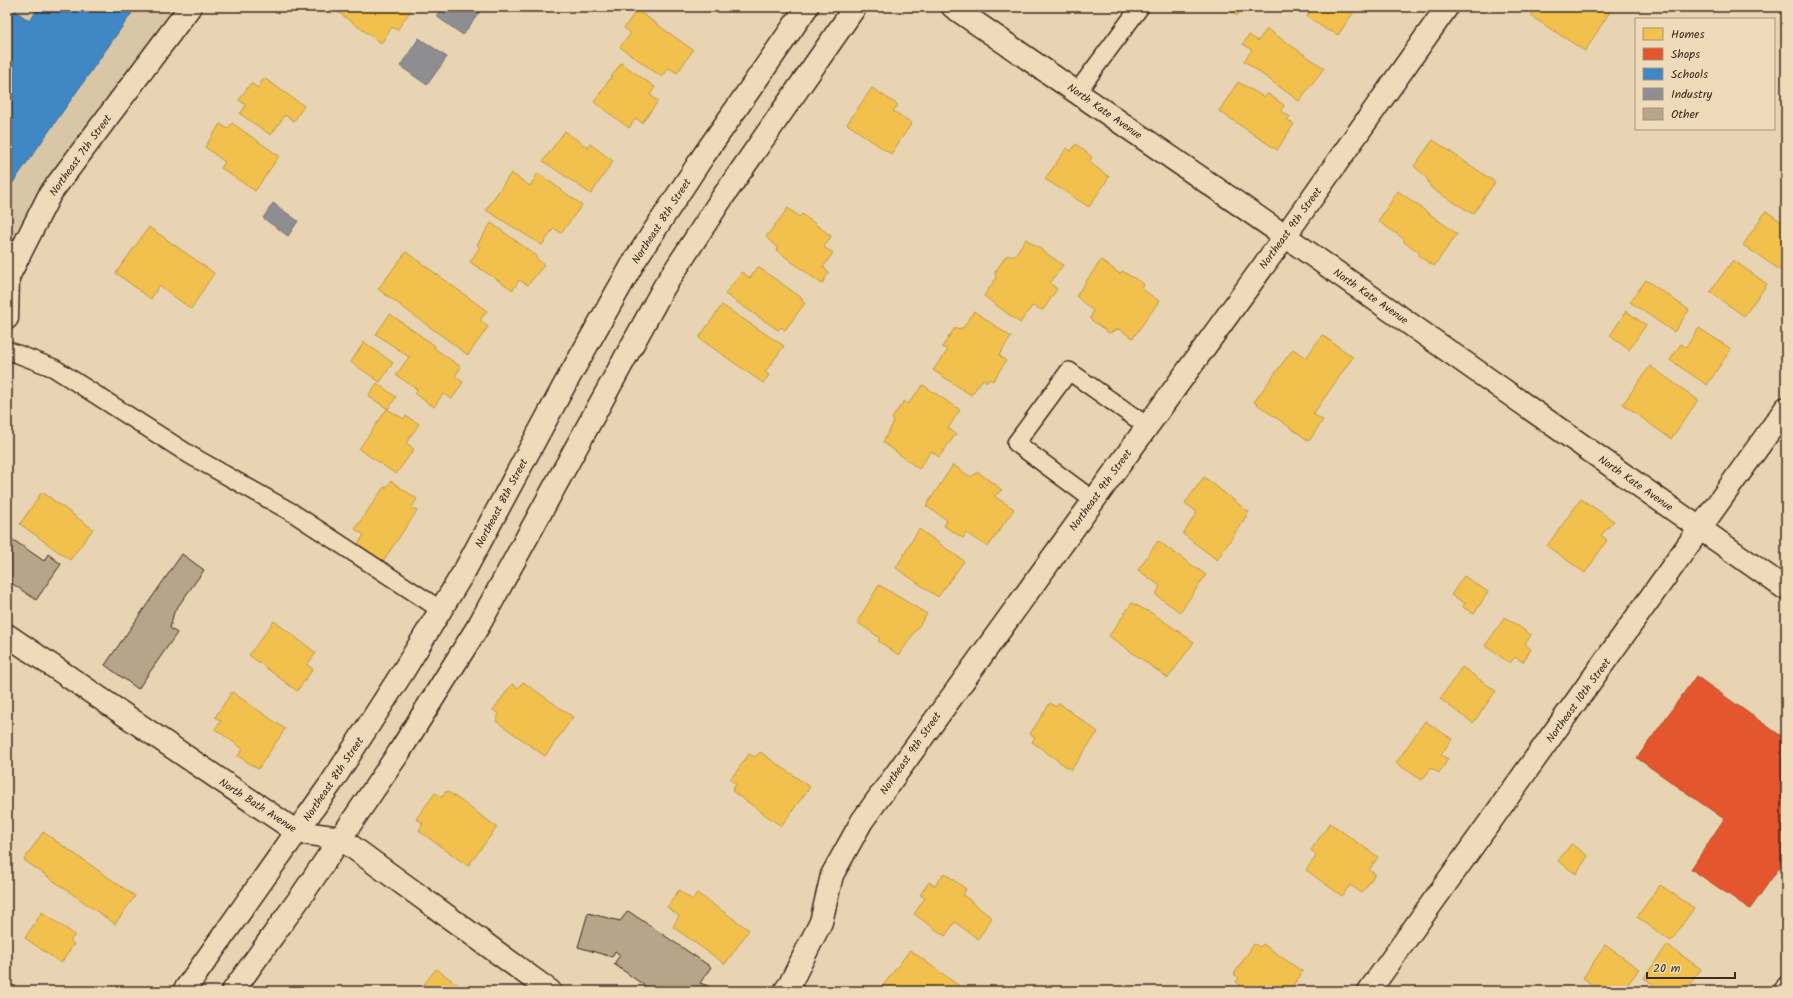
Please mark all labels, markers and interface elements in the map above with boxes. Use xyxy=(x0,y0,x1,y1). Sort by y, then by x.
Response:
legend xyxy=(1635,18,1775,130)
text: Homes xyxy=(1671,25,1705,44)
text: Shops xyxy=(1671,45,1700,64)
text: Schools xyxy=(1671,65,1708,84)
street label: North Kate Avenue xyxy=(1063,79,1146,145)
text: Industry xyxy=(1671,85,1713,104)
text: Other xyxy=(1671,105,1700,124)
street label: Northeast 7th Street xyxy=(45,110,117,200)
street label: Northeast 8th Street xyxy=(627,175,697,268)
street label: Northeast 9th Street xyxy=(1255,183,1327,273)
street label: North Kate Avenue xyxy=(1329,264,1412,330)
street label: Northeast 9th Street xyxy=(1065,445,1137,535)
street label: North Kate Avenue xyxy=(1594,451,1677,517)
street label: Northeast 8th Street xyxy=(471,455,533,551)
street label: Northeast 10th Street xyxy=(1542,654,1616,747)
street label: Northeast 9th Street xyxy=(875,708,947,799)
street label: Northeast 8th Street xyxy=(299,733,369,826)
street label: North Bath Avenue xyxy=(215,774,300,838)
scale bar xyxy=(1647,954,1735,980)
text: 20 m xyxy=(1653,959,1681,978)

